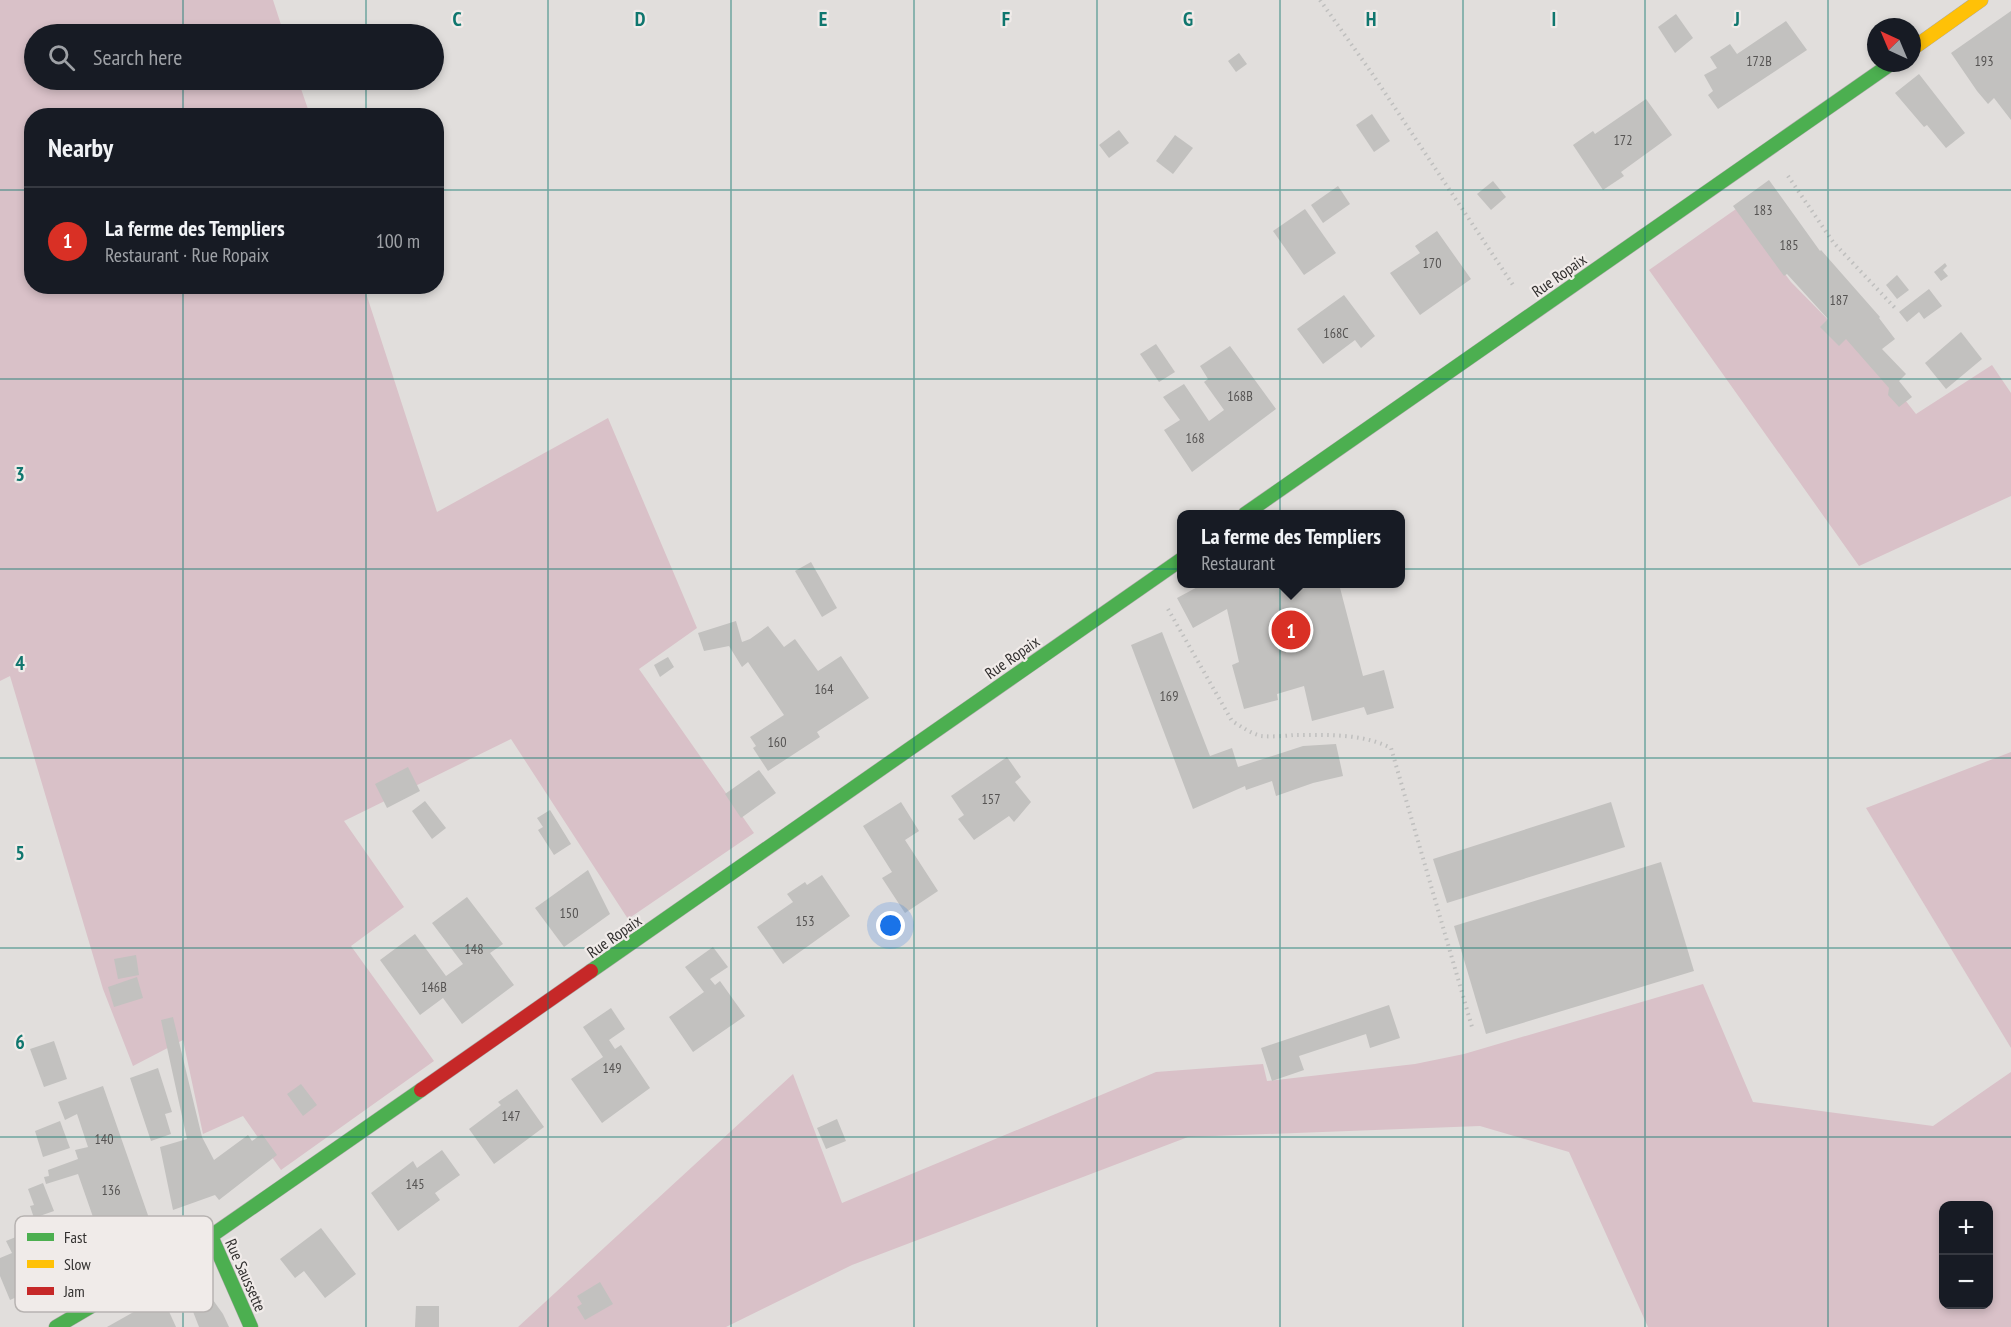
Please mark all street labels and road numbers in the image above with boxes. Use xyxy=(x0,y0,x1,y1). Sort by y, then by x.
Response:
street label: Rue Ropaix xyxy=(1528,249,1590,301)
street label: Rue Ropaix xyxy=(981,631,1043,683)
street label: Rue Ropaix xyxy=(583,910,645,962)
street label: Rue Saussette xyxy=(221,1236,271,1314)

